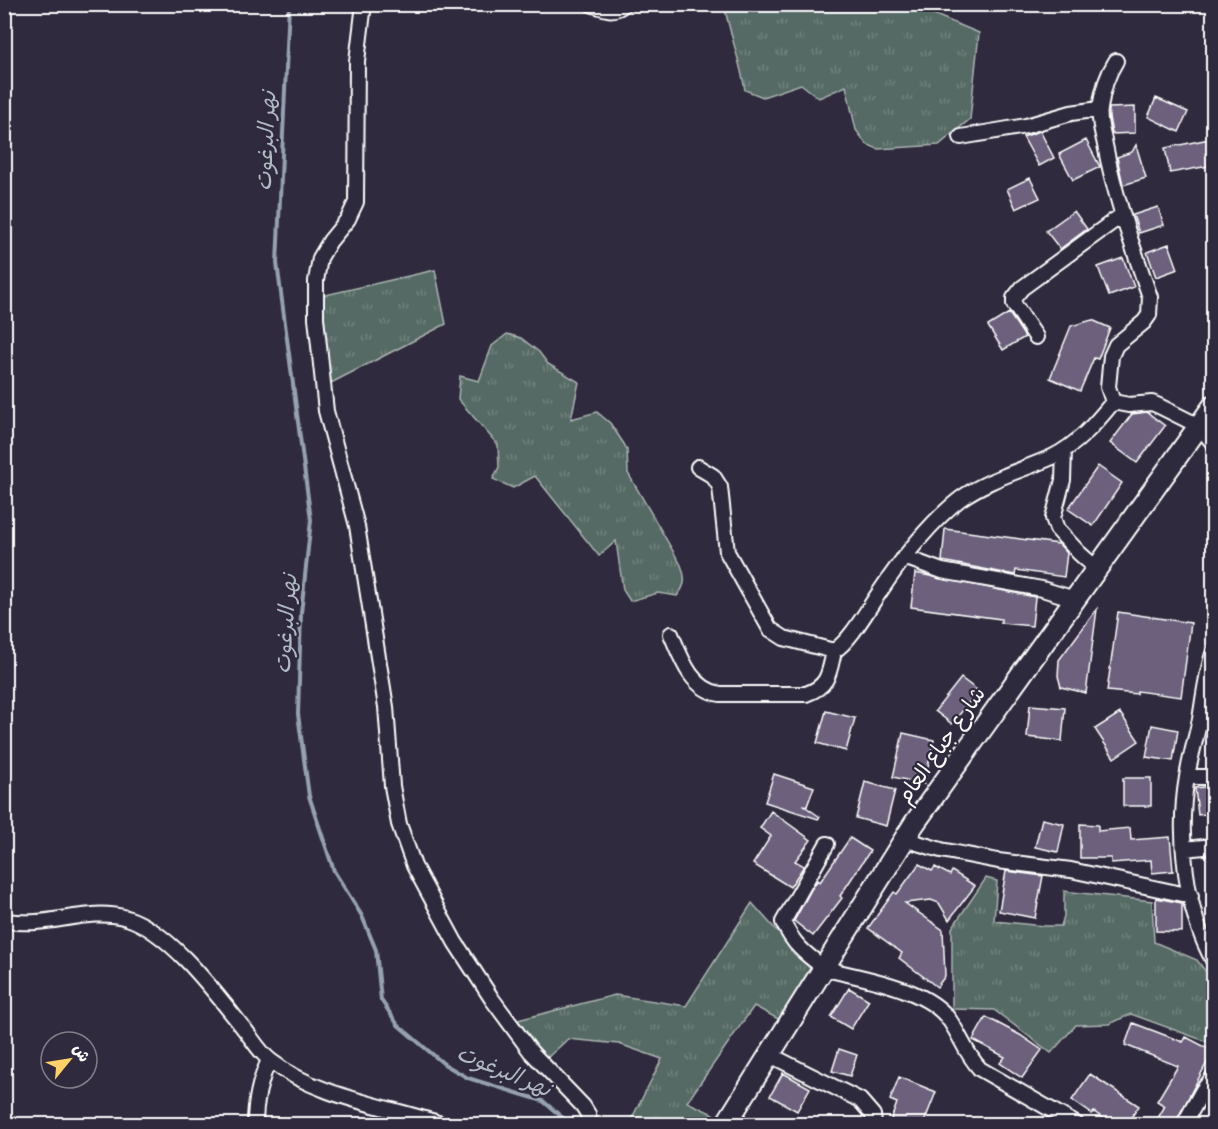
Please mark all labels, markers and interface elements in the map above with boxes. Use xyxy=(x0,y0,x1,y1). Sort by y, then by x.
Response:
water label: نهر البرغوت xyxy=(249,88,283,192)
water label: نهر البرغوت xyxy=(269,571,304,675)
street label: شارع جباع العام xyxy=(891,682,993,810)
north arrow xyxy=(39,1030,99,1090)
water label: نهر البرغوت xyxy=(453,1039,558,1104)
text: ش xyxy=(68,1040,94,1066)

